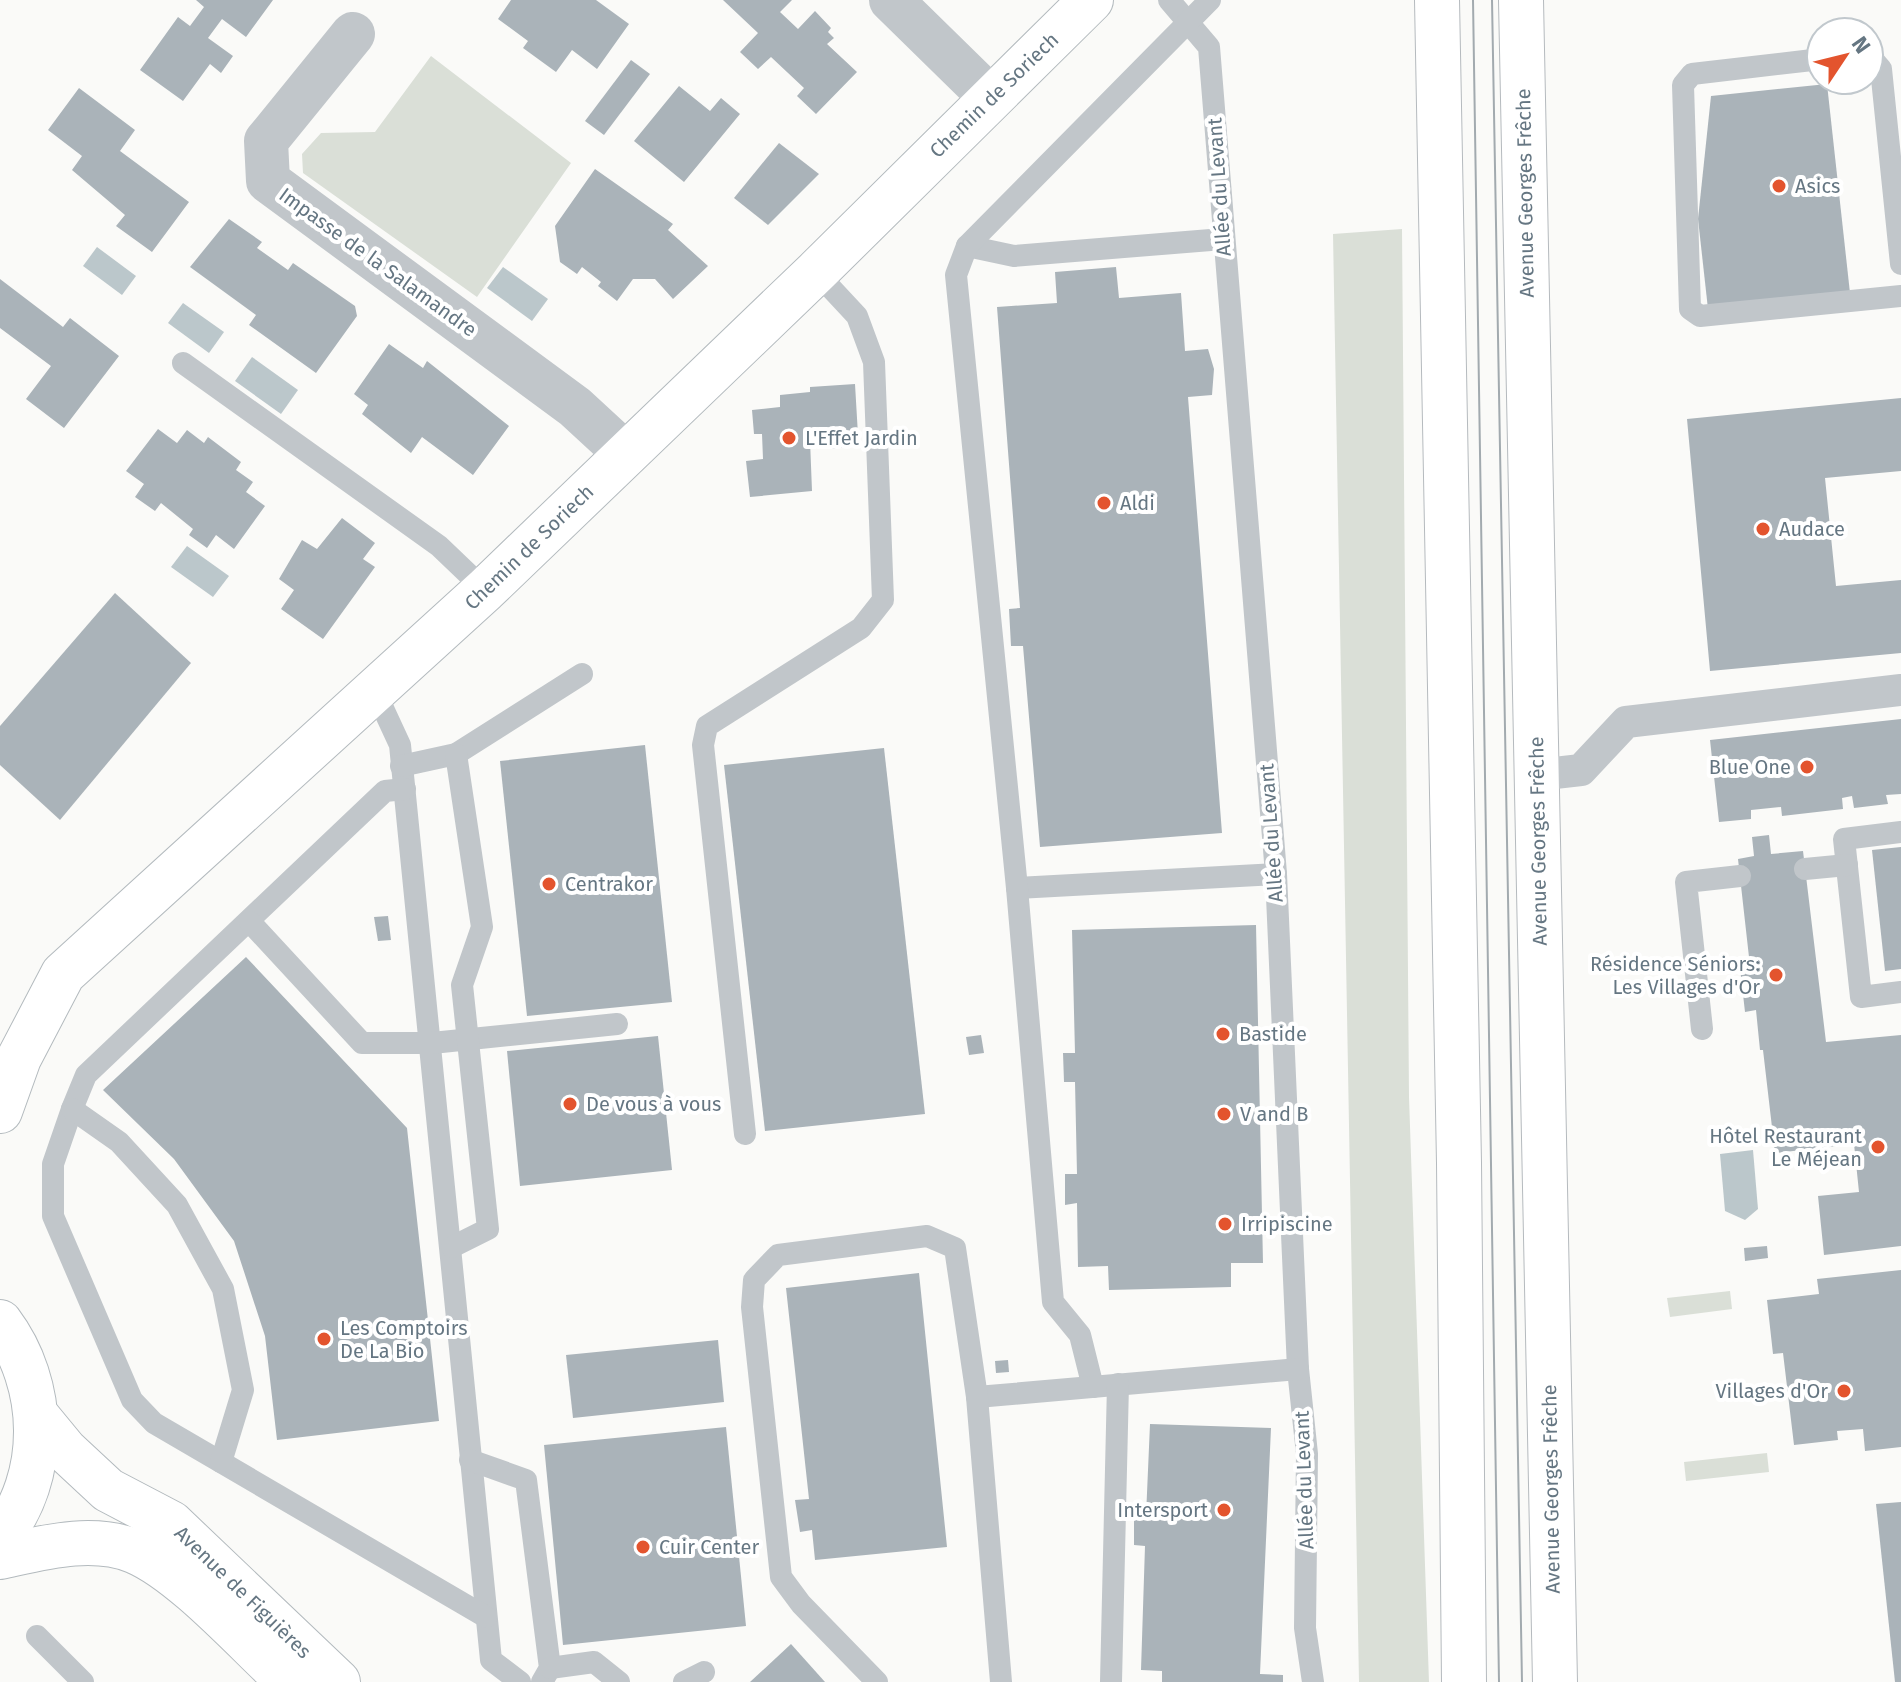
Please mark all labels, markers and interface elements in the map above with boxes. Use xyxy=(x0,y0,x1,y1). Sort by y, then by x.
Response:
north arrow xyxy=(1805,16,1885,96)
street label: Chemin de Soriech xyxy=(925,27,1063,163)
text: N xyxy=(1846,31,1876,59)
street label: Avenue Georges Frêche xyxy=(1511,88,1539,298)
street label: Allée du Levant xyxy=(1202,116,1236,257)
place label: Asics xyxy=(1795,174,1840,198)
marker: Asics xyxy=(1770,177,1788,195)
street label: Impasse de la Salamandre xyxy=(275,182,481,342)
place label: L'Effet Jardin xyxy=(805,426,918,450)
marker: L'Effet Jardin xyxy=(780,429,798,447)
street label: Chemin de Soriech xyxy=(460,479,598,615)
place label: Aldi xyxy=(1120,491,1155,515)
marker: Aldi xyxy=(1095,494,1113,512)
place label: Audace xyxy=(1779,517,1845,541)
marker: Audace xyxy=(1754,520,1772,538)
street label: Avenue Georges Frêche xyxy=(1524,736,1552,946)
place label: Blue One xyxy=(1709,755,1791,779)
marker: Blue One xyxy=(1798,758,1816,776)
street label: Allée du Levant xyxy=(1254,762,1288,903)
place label: Centrakor xyxy=(565,872,653,896)
marker: Centrakor xyxy=(540,875,558,893)
place label: Résidence Séniors: Les Villages d'Or xyxy=(1590,952,1760,999)
marker: Résidence Séniors: Les Villages d'Or xyxy=(1767,966,1785,984)
place label: Bastide xyxy=(1239,1022,1307,1046)
marker: Bastide xyxy=(1214,1025,1232,1043)
place label: De vous à vous xyxy=(586,1092,721,1116)
marker: De vous à vous xyxy=(561,1095,579,1113)
place label: V and B xyxy=(1240,1102,1308,1126)
marker: V and B xyxy=(1215,1105,1233,1123)
place label: Hôtel Restaurant Le Méjean xyxy=(1709,1124,1863,1171)
marker: Hôtel Restaurant Le Méjean xyxy=(1869,1138,1887,1156)
place label: Irripiscine xyxy=(1241,1212,1333,1236)
marker: Irripiscine xyxy=(1216,1215,1234,1233)
place label: Les Comptoirs De La Bio xyxy=(340,1316,468,1363)
marker: Les Comptoirs De La Bio xyxy=(315,1330,333,1348)
place label: Villages d'Or xyxy=(1715,1379,1828,1403)
marker: Villages d'Or xyxy=(1835,1382,1853,1400)
street label: Avenue Georges Frêche xyxy=(1537,1384,1565,1594)
street label: Allée du Levant xyxy=(1290,1409,1318,1550)
place label: Intersport xyxy=(1117,1498,1209,1522)
marker: Intersport xyxy=(1215,1501,1233,1519)
street label: Avenue de Figuières xyxy=(170,1521,316,1663)
place label: Cuir Center xyxy=(659,1535,759,1559)
marker: Cuir Center xyxy=(634,1538,652,1556)

